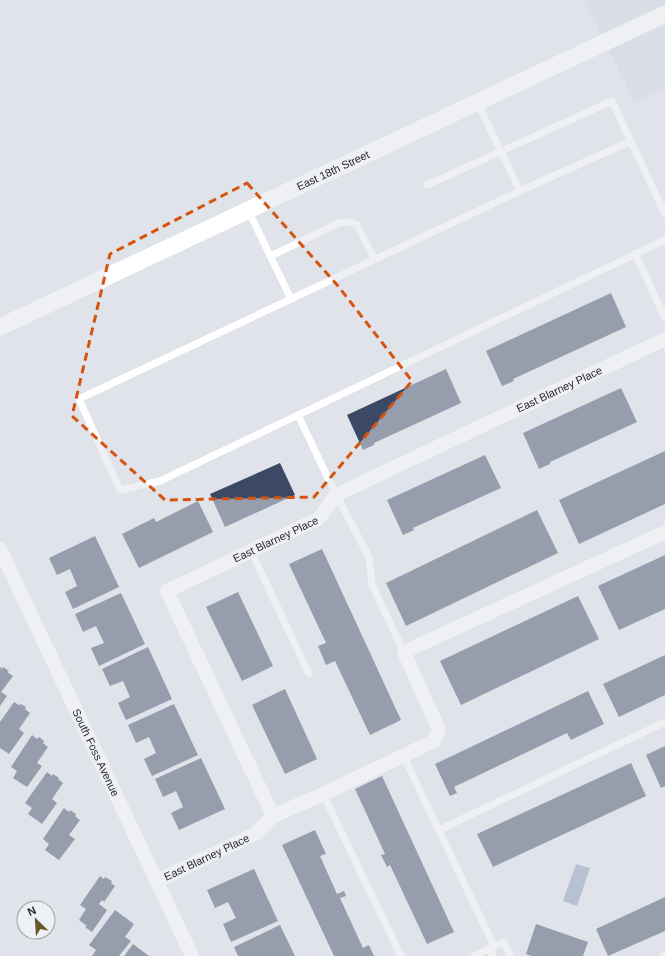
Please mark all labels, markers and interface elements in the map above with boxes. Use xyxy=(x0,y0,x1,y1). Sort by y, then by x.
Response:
street label: East 18th Street xyxy=(295,148,371,193)
street label: East Blarney Place xyxy=(515,364,604,415)
street label: East Blarney Place xyxy=(231,514,320,565)
street label: South Foss Avenue xyxy=(70,707,122,798)
street label: East Blarney Place xyxy=(162,832,251,883)
north arrow xyxy=(16,900,56,940)
text: N xyxy=(26,904,38,918)

